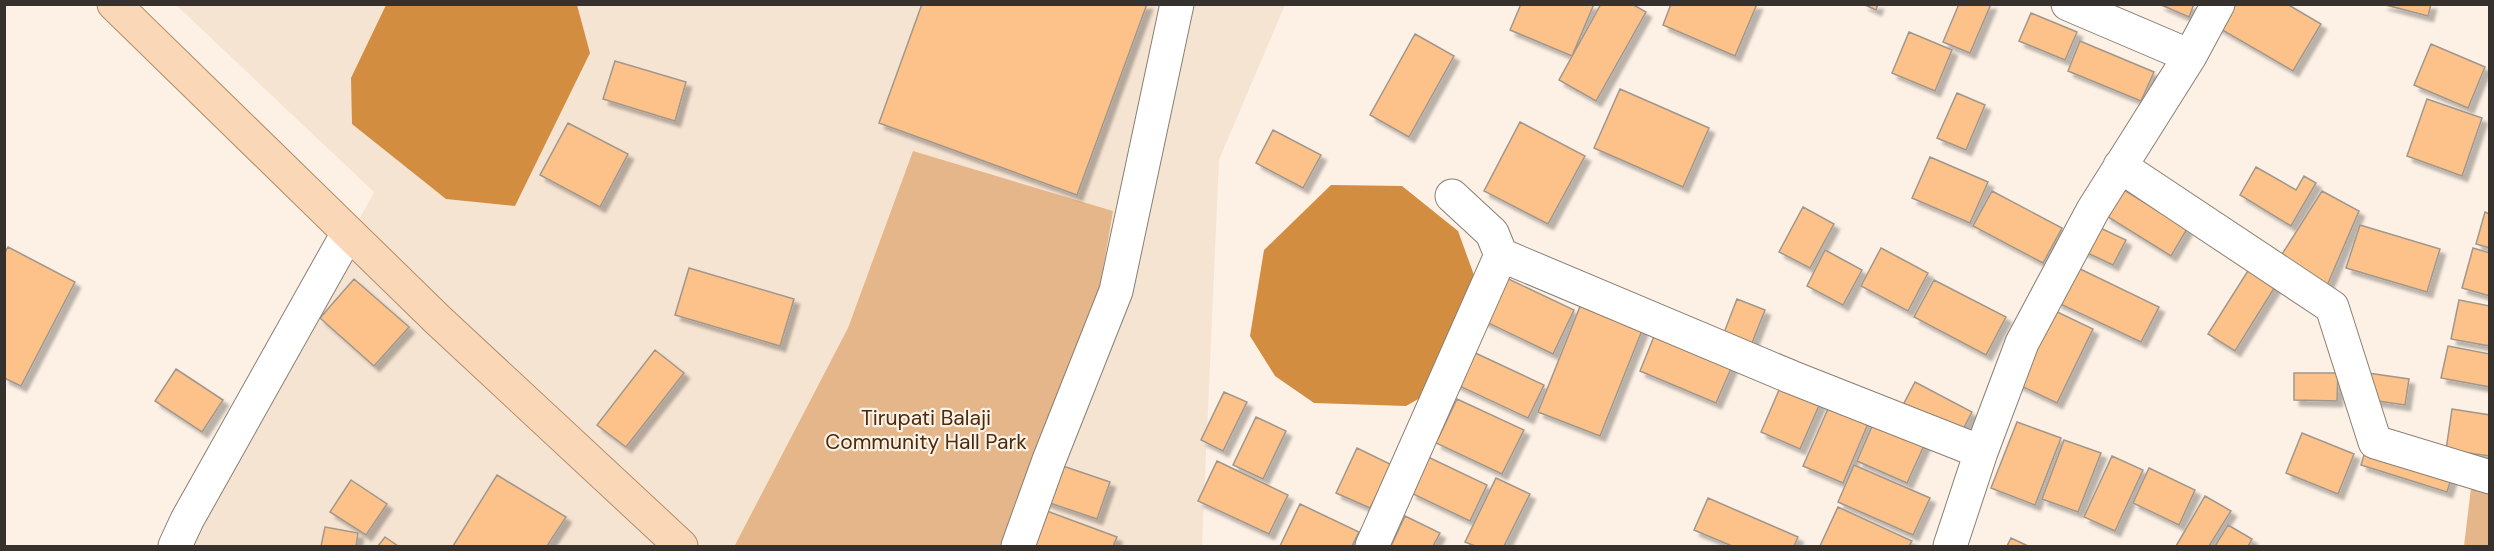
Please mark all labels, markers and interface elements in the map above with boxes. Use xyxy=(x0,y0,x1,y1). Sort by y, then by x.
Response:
park label: Tirupati Balaji Community Hall Park xyxy=(825,404,1027,456)

